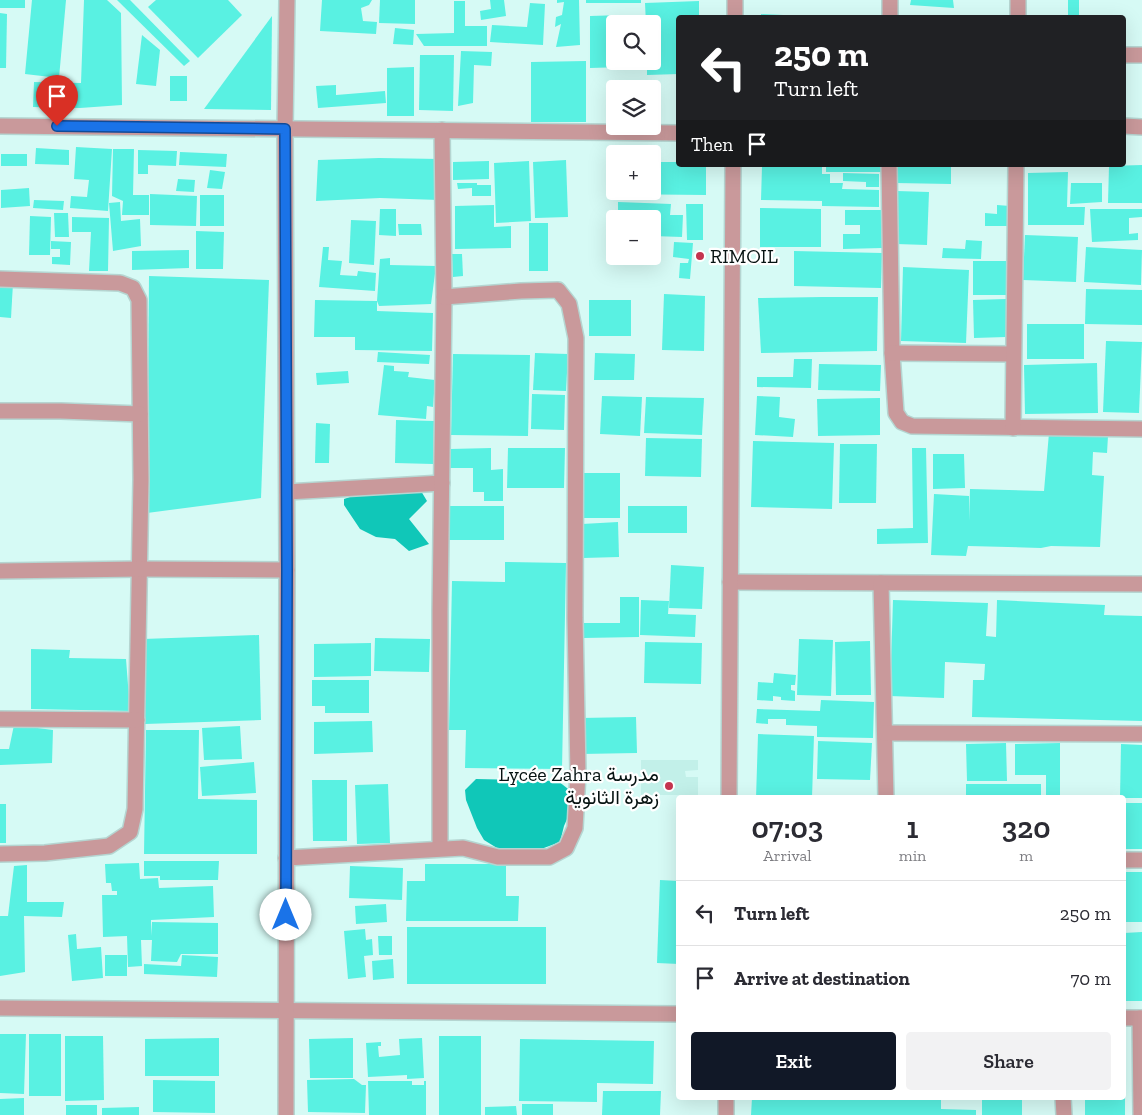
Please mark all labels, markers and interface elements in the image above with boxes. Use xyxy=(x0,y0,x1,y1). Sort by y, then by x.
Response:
map controls xyxy=(606,15,661,265)
button: search xyxy=(606,15,661,70)
text: 250 m xyxy=(774,33,868,75)
icon: left xyxy=(691,35,756,100)
pin xyxy=(36,75,78,126)
text: Turn left xyxy=(774,75,858,102)
button: layers xyxy=(606,80,661,135)
icon: arrive xyxy=(43,82,71,110)
icon: arrive xyxy=(743,130,771,158)
text: Then xyxy=(691,133,733,156)
button: + xyxy=(606,145,661,200)
button: − xyxy=(606,210,661,265)
place label: RIMOIL xyxy=(710,244,778,268)
marker: RIMOIL xyxy=(694,250,706,262)
place label: Lycée Zahra مدرسة زهرة الثانوية xyxy=(499,762,659,810)
marker: Lycée Zahra مدرسة زهرة الثانوية xyxy=(663,780,675,792)
text: 07:03 xyxy=(752,810,823,846)
text: 1 xyxy=(907,810,919,846)
text: 320 xyxy=(1002,810,1050,846)
text: Arrival xyxy=(763,846,812,865)
text: min xyxy=(899,846,926,865)
text: m xyxy=(1019,846,1033,865)
position arrow xyxy=(259,888,311,940)
icon: left xyxy=(691,899,719,927)
text: Turn left xyxy=(734,902,809,925)
text: 250 m xyxy=(1060,902,1111,925)
icon: arrive xyxy=(691,964,719,992)
text: Arrive at destination xyxy=(734,967,910,990)
text: 70 m xyxy=(1070,967,1111,990)
button: Exit xyxy=(691,1032,896,1090)
button: Share xyxy=(906,1032,1111,1090)

